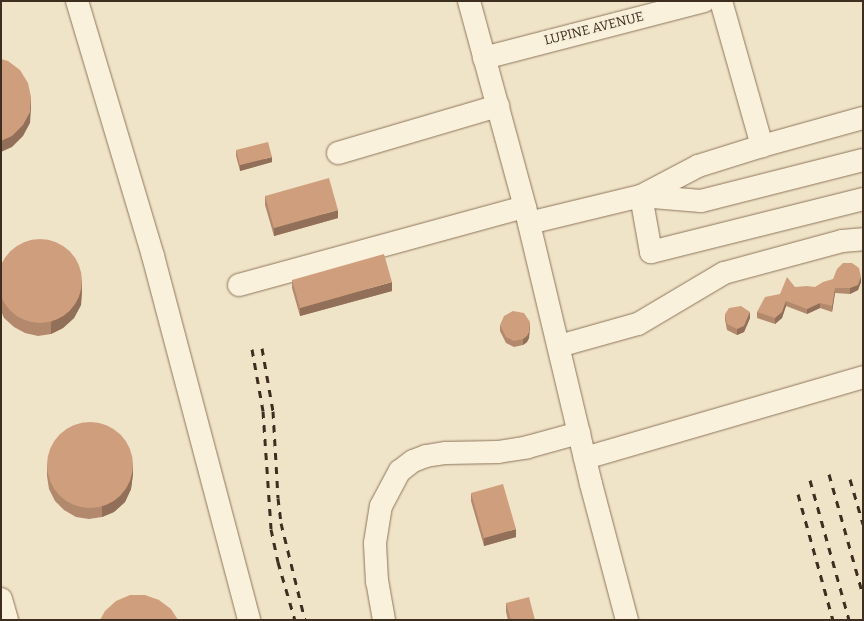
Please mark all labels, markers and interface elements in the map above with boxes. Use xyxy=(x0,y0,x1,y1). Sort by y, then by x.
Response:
street label: LUPINE AVENUE xyxy=(543,9,645,49)

